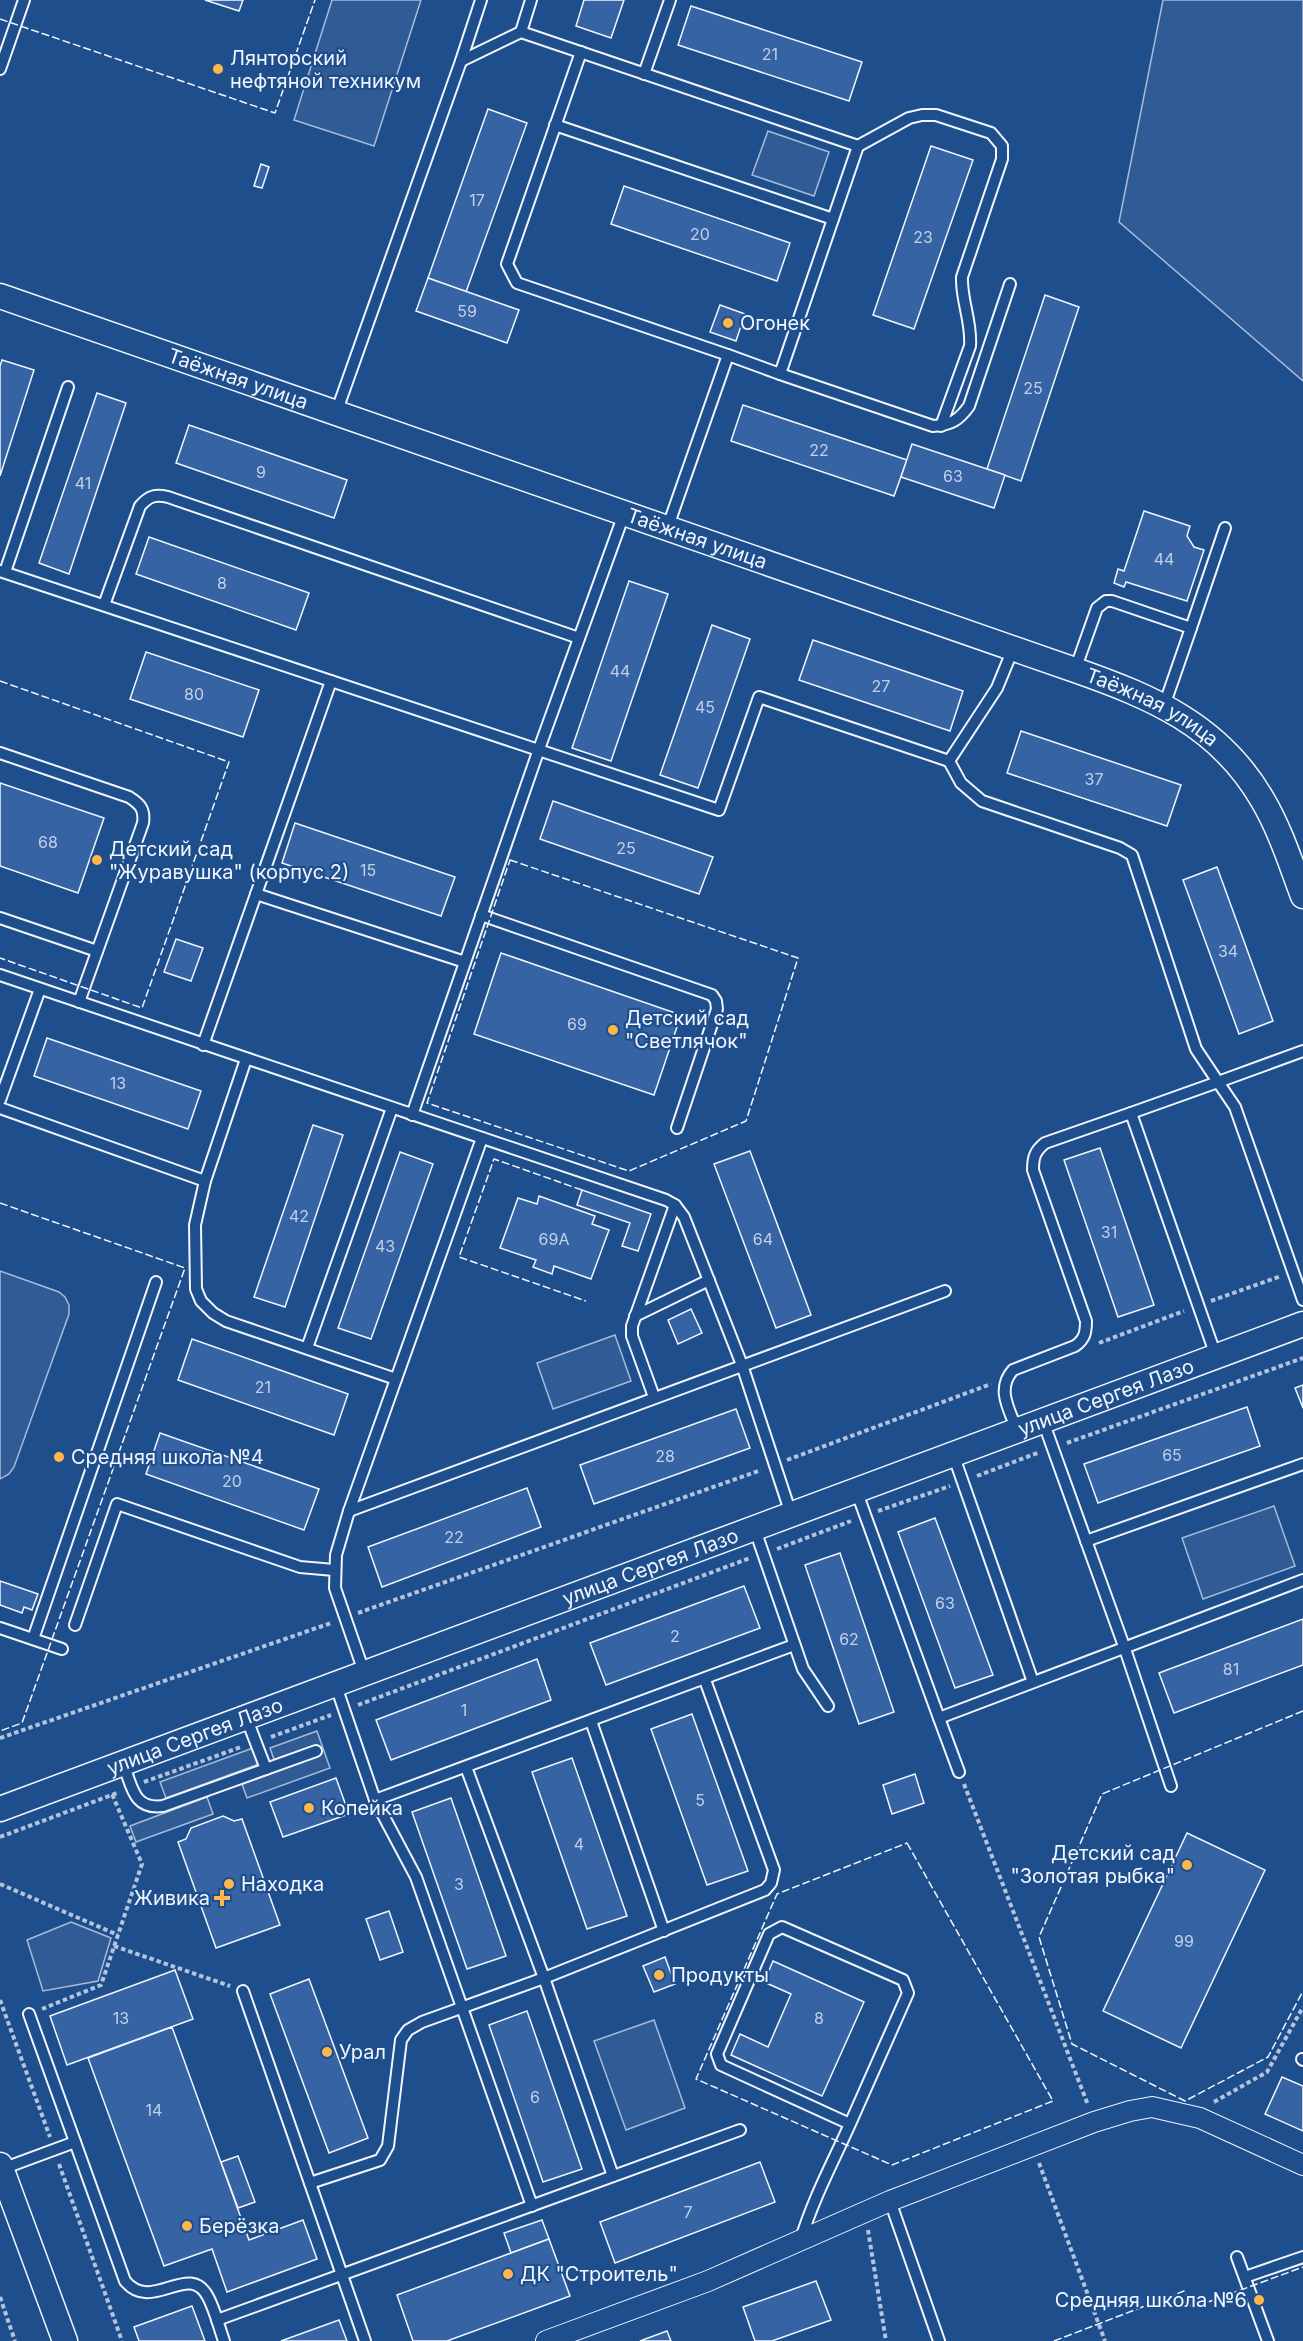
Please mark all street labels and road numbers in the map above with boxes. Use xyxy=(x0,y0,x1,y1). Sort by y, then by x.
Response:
street label: Таёжная улица xyxy=(165,343,311,414)
street label: Таёжная улица xyxy=(624,503,770,574)
street label: Таёжная улица xyxy=(1083,663,1223,751)
street label: улица Сергея Лазо xyxy=(1015,1354,1197,1441)
street label: улица Сергея Лазо xyxy=(559,1523,742,1611)
street label: улица Сергея Лазо xyxy=(104,1693,286,1780)

